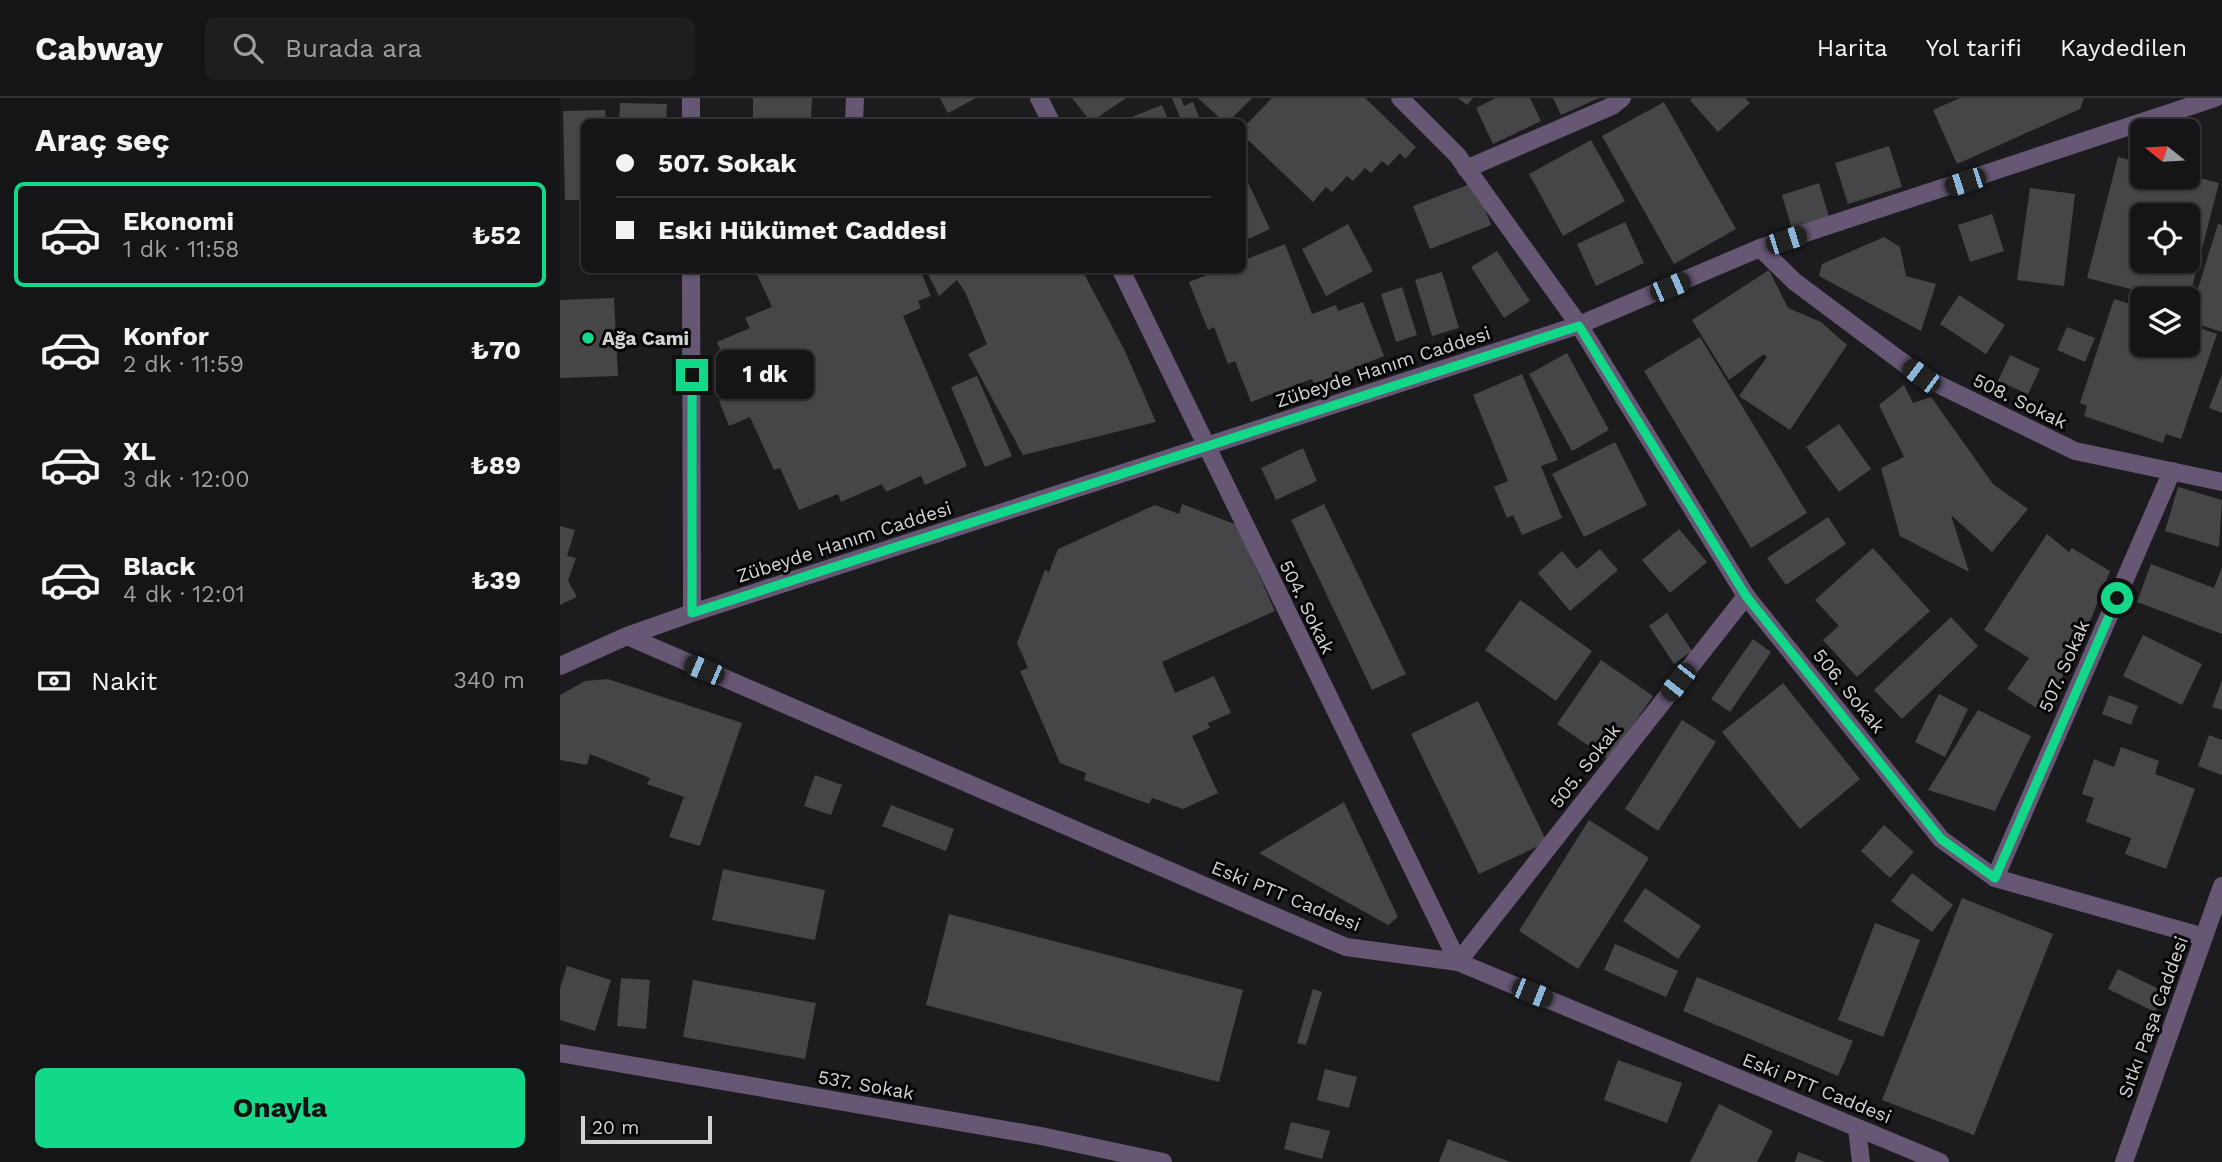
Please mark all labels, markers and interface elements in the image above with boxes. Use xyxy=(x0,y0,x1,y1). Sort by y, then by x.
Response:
search box xyxy=(205,17,695,80)
text: Cabway xyxy=(35,29,163,68)
icon: search xyxy=(229,29,267,67)
text: Burada ara xyxy=(285,33,422,63)
text: Harita xyxy=(1817,34,1888,62)
text: Yol tarifi xyxy=(1926,34,2022,62)
text: Kaydedilen xyxy=(2060,34,2187,62)
north arrow xyxy=(2130,119,2200,189)
map controls xyxy=(2130,119,2200,357)
text: Araç seç xyxy=(35,121,170,159)
text: 507. Sokak xyxy=(658,148,797,178)
car xyxy=(1942,166,1989,198)
icon: car xyxy=(39,203,102,266)
button: locate xyxy=(2130,203,2200,273)
text: Ekonomi xyxy=(123,206,234,236)
text: Eski Hükümet Caddesi xyxy=(658,215,947,245)
text: ₺52 xyxy=(472,220,521,250)
car xyxy=(1763,224,1810,256)
text: 1 dk · 11:58 xyxy=(123,236,240,263)
car xyxy=(1647,269,1694,305)
button: layers xyxy=(2130,287,2200,357)
icon: car xyxy=(39,318,102,381)
text: Konfor xyxy=(123,321,209,351)
street label: Zübeyde Hanım Caddesi xyxy=(1273,321,1493,413)
place label: Ağa Cami xyxy=(602,327,689,350)
marker: Ağa Cami xyxy=(580,330,596,346)
text: ₺70 xyxy=(471,335,521,365)
callout: 1 dk xyxy=(716,350,815,400)
text: 2 dk · 11:59 xyxy=(123,351,244,378)
car xyxy=(1898,355,1945,397)
route end xyxy=(676,359,708,391)
text: 1 dk xyxy=(742,361,788,388)
street label: 508. Sokak xyxy=(1969,368,2071,434)
icon: car xyxy=(39,433,102,496)
text: XL xyxy=(123,436,156,466)
text: ₺89 xyxy=(470,450,521,480)
text: 3 dk · 12:00 xyxy=(123,466,249,493)
street label: Zübeyde Hanım Caddesi xyxy=(734,496,954,588)
icon: car xyxy=(39,548,102,611)
text: Black xyxy=(123,551,195,581)
street label: 504. Sokak xyxy=(1274,556,1340,658)
text: ₺39 xyxy=(471,565,521,595)
text: 4 dk · 12:01 xyxy=(123,581,245,608)
route start xyxy=(2101,582,2133,614)
street label: 507. Sokak xyxy=(2033,616,2095,716)
street label: 506. Sokak xyxy=(1808,644,1890,738)
car xyxy=(681,652,728,688)
car xyxy=(1657,659,1700,705)
icon: cash xyxy=(35,662,73,700)
text: Nakit xyxy=(91,666,157,696)
text: 340 m xyxy=(453,667,525,694)
street label: 505. Sokak xyxy=(1545,719,1625,813)
street label: Eski PTT Caddesi xyxy=(1208,856,1364,936)
street label: Sıtkı Paşa Caddesi xyxy=(2113,933,2193,1101)
car xyxy=(1509,975,1556,1011)
street label: Eski PTT Caddesi xyxy=(1739,1048,1895,1128)
street label: 537. Sokak xyxy=(816,1065,916,1105)
button: Onayla xyxy=(35,1068,525,1148)
scale bar xyxy=(581,1113,712,1145)
text: 20 m xyxy=(592,1116,639,1139)

